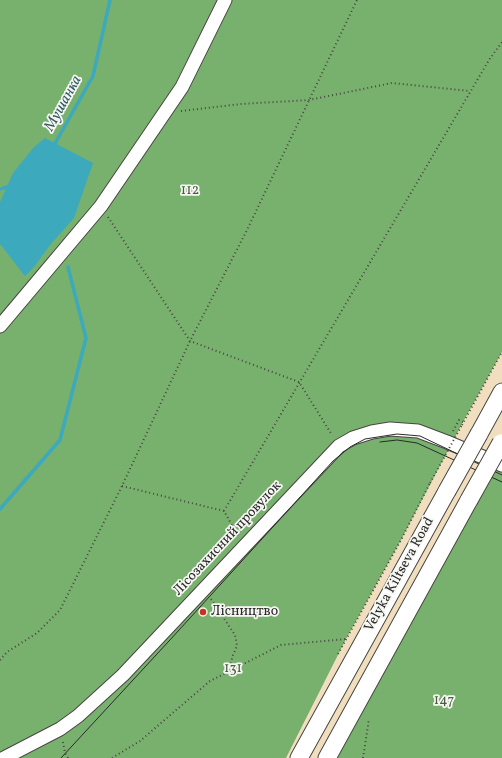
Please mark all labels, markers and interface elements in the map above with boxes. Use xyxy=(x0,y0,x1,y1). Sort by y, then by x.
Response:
water label: Мушанка xyxy=(41,73,87,135)
park label: 112 xyxy=(181,183,199,199)
street label: Лісозахисний провулок xyxy=(171,478,285,600)
street label: Velyka Kiltseva Road xyxy=(362,515,438,635)
place label: Лісництво xyxy=(211,604,278,620)
marker: Лісництво xyxy=(198,607,208,617)
park label: 131 xyxy=(224,661,242,677)
park label: 147 xyxy=(434,693,454,709)

